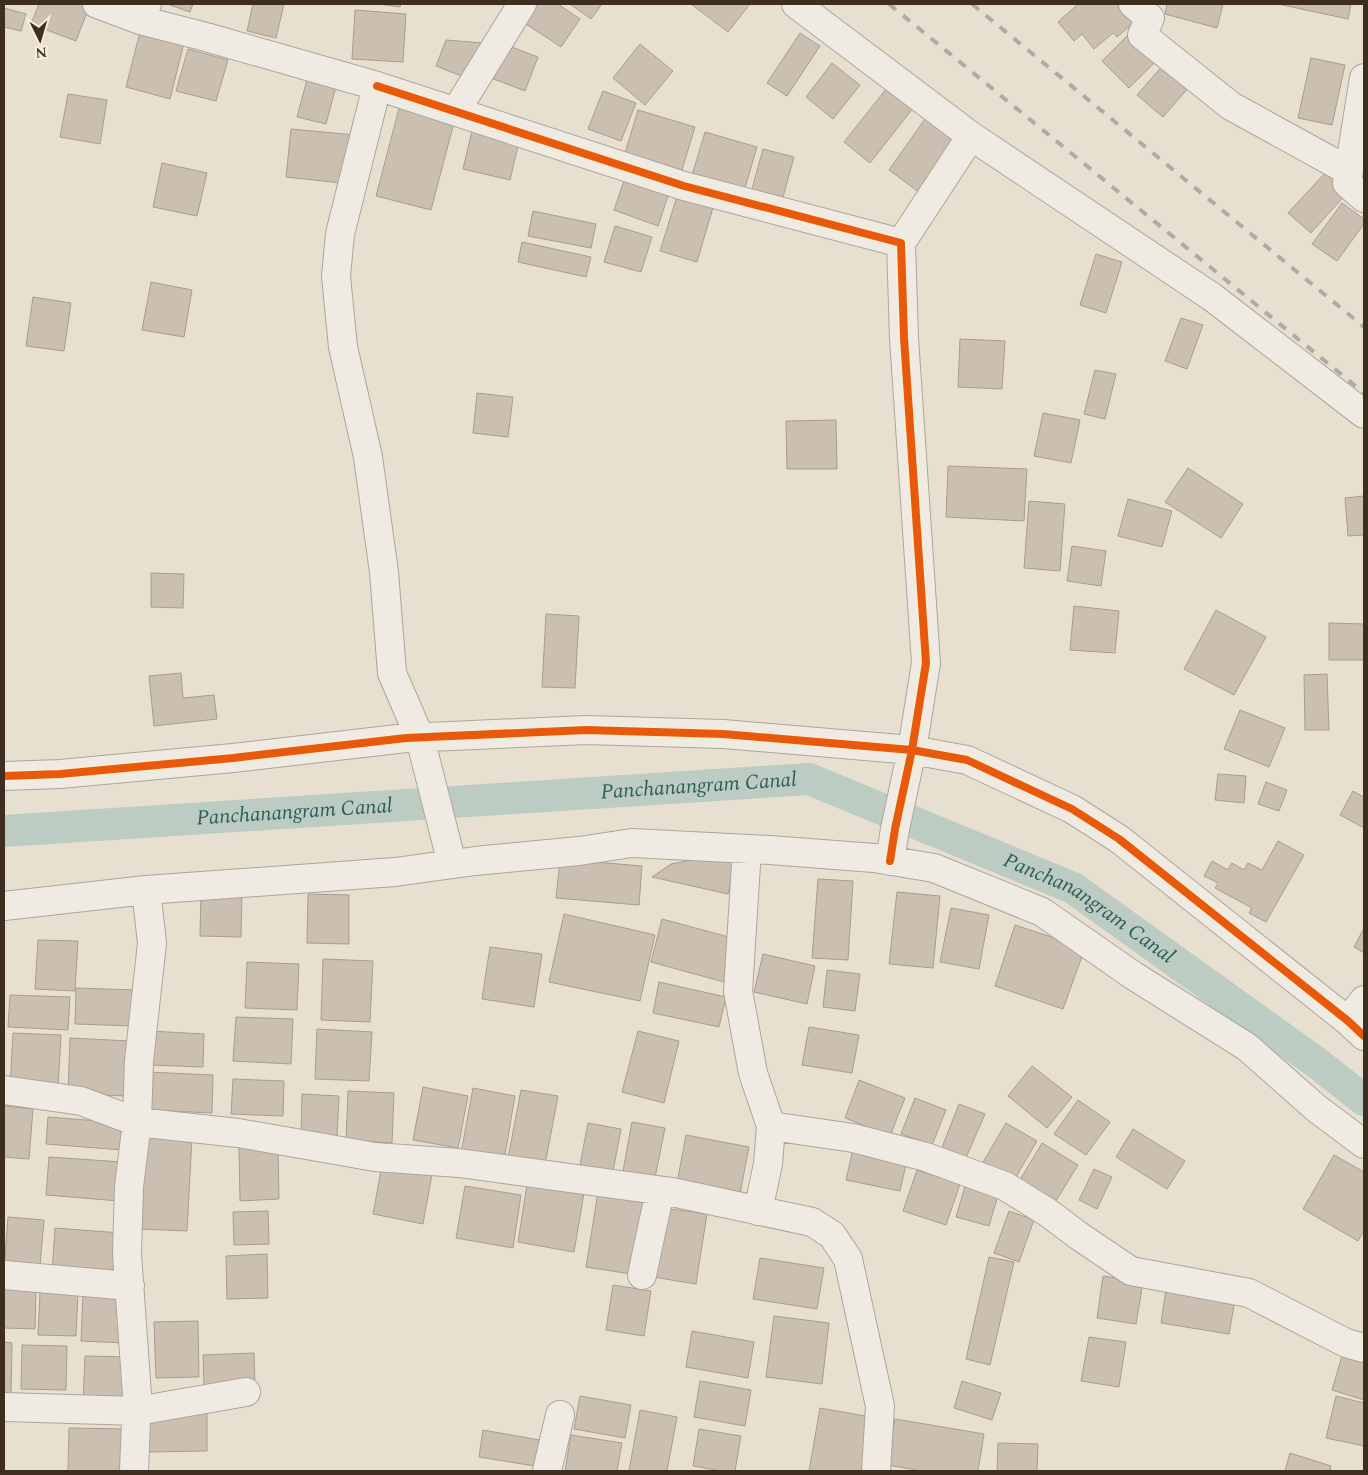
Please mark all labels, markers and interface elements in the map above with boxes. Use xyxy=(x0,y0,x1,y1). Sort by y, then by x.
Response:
north arrow xyxy=(15,15,65,65)
text: N xyxy=(34,41,48,63)
water label: Panchanangram Canal xyxy=(600,764,798,808)
water label: Panchanangram Canal xyxy=(195,790,394,835)
water label: Panchanangram Canal xyxy=(998,845,1182,972)

